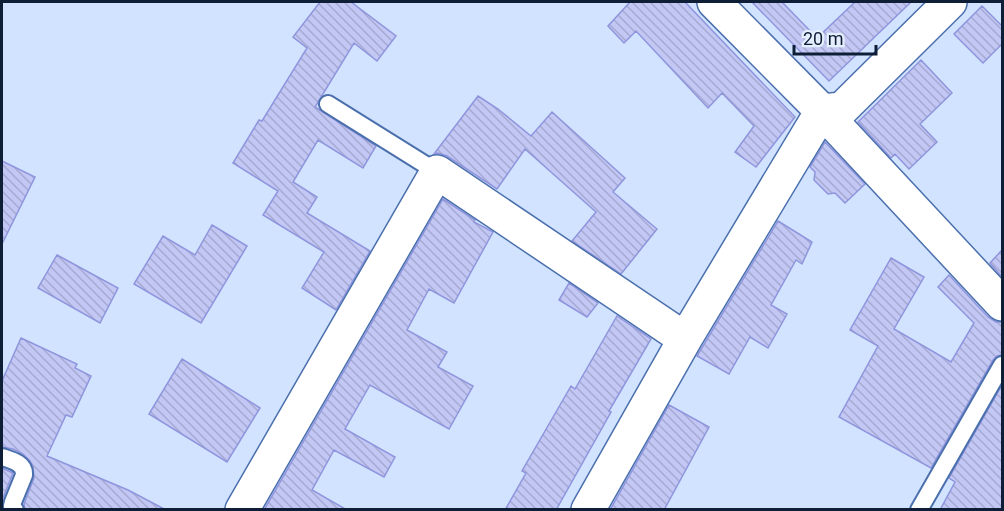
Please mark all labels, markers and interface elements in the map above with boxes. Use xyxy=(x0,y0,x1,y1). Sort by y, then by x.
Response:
scale bar xyxy=(794,18,876,56)
text: 20 m xyxy=(803,28,843,49)

